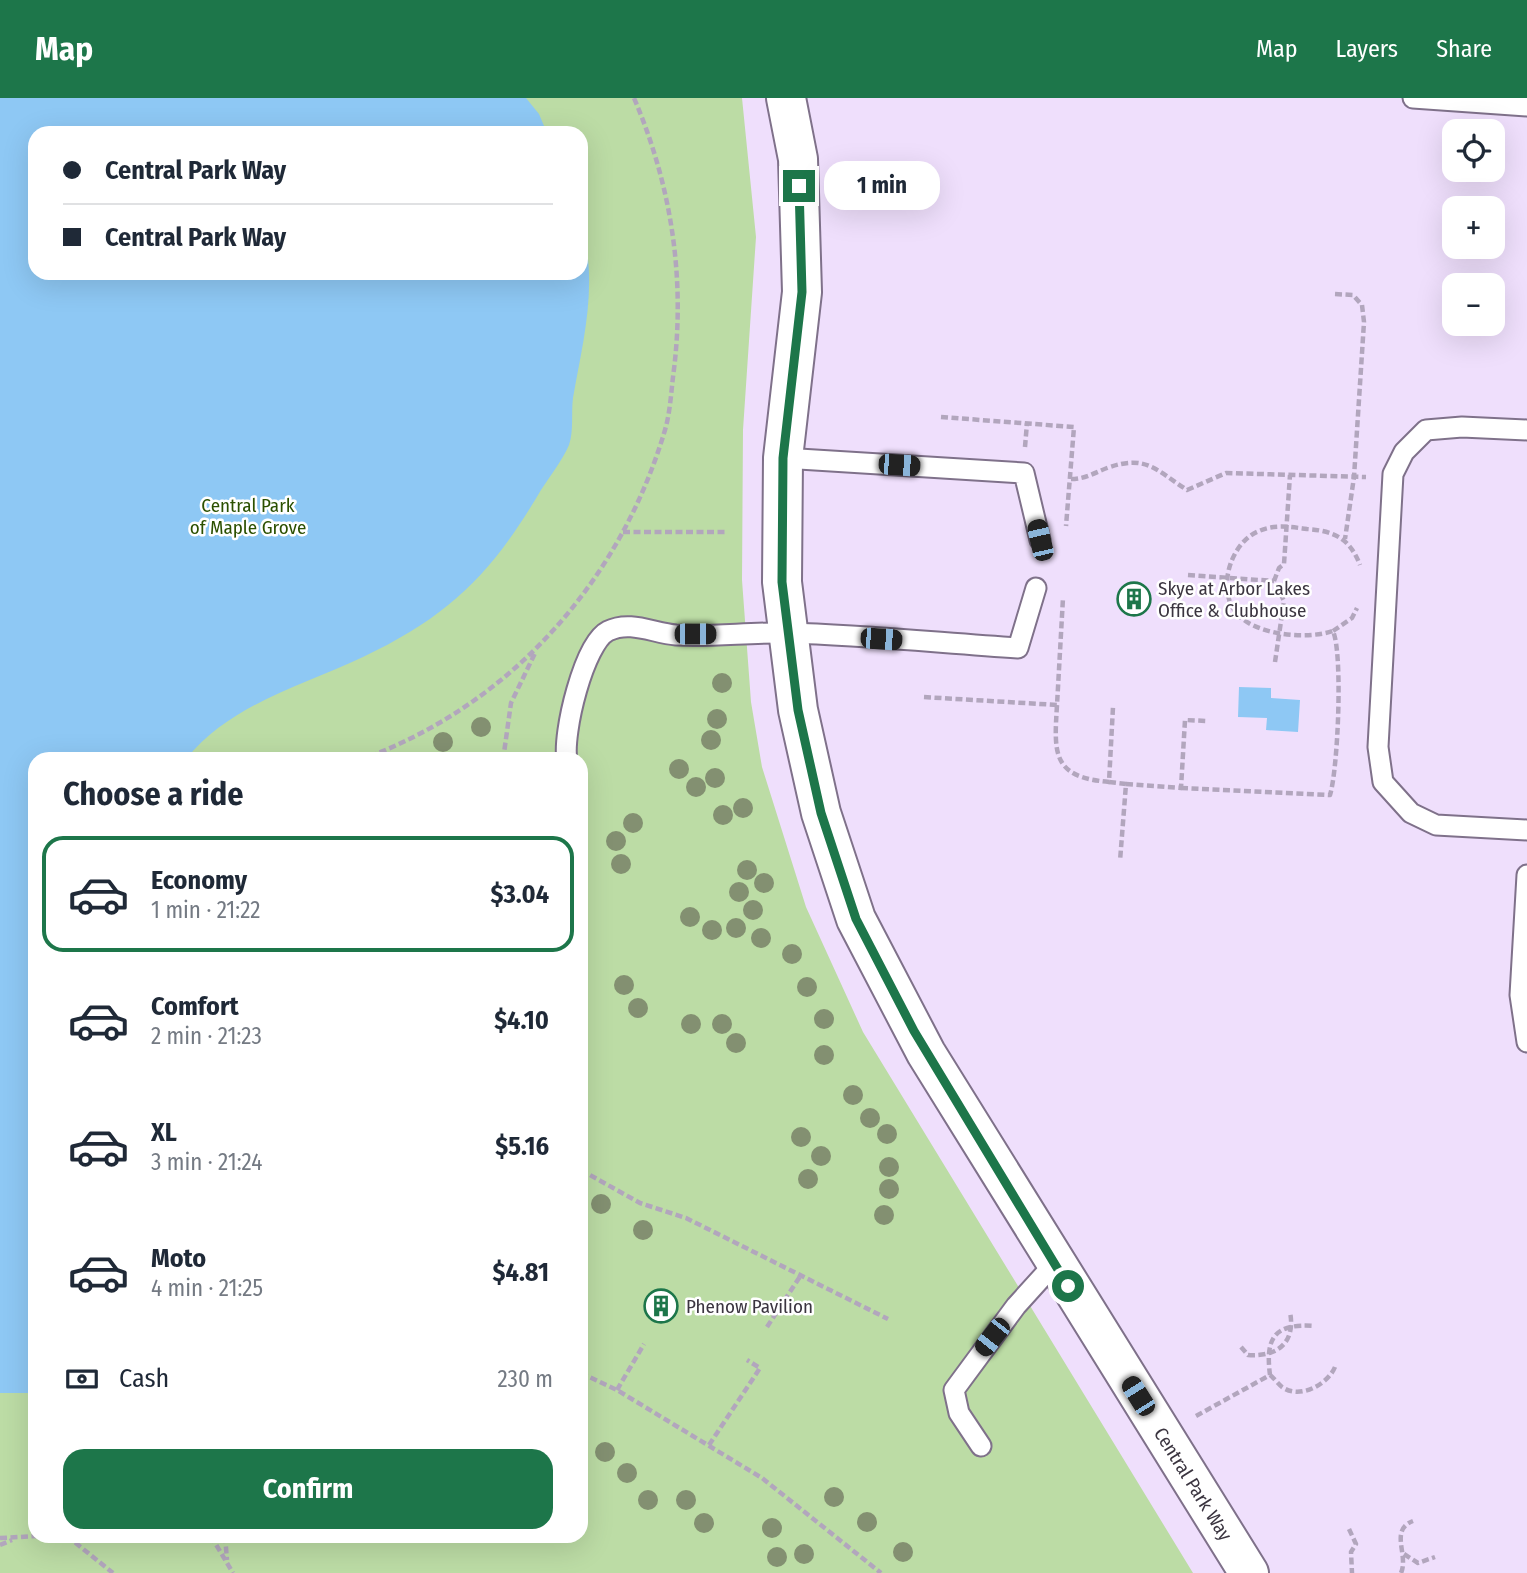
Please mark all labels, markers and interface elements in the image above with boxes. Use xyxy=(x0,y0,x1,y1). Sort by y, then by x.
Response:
text: Map xyxy=(35,29,93,69)
text: Map xyxy=(1256,35,1298,63)
text: Layers xyxy=(1336,35,1398,63)
text: Share xyxy=(1436,35,1492,63)
map controls xyxy=(1442,119,1505,336)
button: locate xyxy=(1442,119,1505,182)
text: Central Park Way xyxy=(105,155,286,186)
callout: 1 min xyxy=(824,162,939,210)
route end xyxy=(783,170,815,202)
text: 1 min xyxy=(857,171,907,199)
button: + xyxy=(1442,196,1505,259)
text: Central Park Way xyxy=(105,222,286,253)
button: − xyxy=(1442,273,1505,336)
car xyxy=(878,453,921,477)
park label: Central Park of Maple Grove xyxy=(190,494,306,539)
car xyxy=(1026,517,1055,563)
place label: Skye at Arbor Lakes Office & Clubhouse xyxy=(1158,577,1310,622)
building icon: Skye at Arbor Lakes Office & Clubhouse xyxy=(1115,580,1153,618)
car xyxy=(675,624,717,645)
car xyxy=(860,627,903,651)
text: Choose a ride xyxy=(63,775,244,813)
icon: car xyxy=(67,863,130,926)
text: Economy xyxy=(151,865,247,896)
text: $3.04 xyxy=(491,879,549,910)
text: 1 min · 21:22 xyxy=(151,896,260,924)
icon: car xyxy=(67,989,130,1052)
text: Comfort xyxy=(151,991,239,1022)
text: $4.10 xyxy=(494,1005,549,1036)
text: 2 min · 21:23 xyxy=(151,1022,262,1050)
icon: car xyxy=(67,1115,130,1178)
text: XL xyxy=(151,1117,177,1148)
text: $5.16 xyxy=(495,1131,549,1162)
text: 3 min · 21:24 xyxy=(151,1148,262,1176)
icon: car xyxy=(67,1241,130,1304)
text: Moto xyxy=(151,1243,206,1274)
text: $4.81 xyxy=(493,1257,549,1288)
route start xyxy=(1052,1270,1084,1302)
text: 4 min · 21:25 xyxy=(151,1274,263,1302)
building icon: Phenow Pavilion xyxy=(642,1287,680,1325)
place label: Phenow Pavilion xyxy=(686,1295,813,1318)
car xyxy=(971,1314,1014,1360)
icon: cash xyxy=(63,1360,101,1398)
text: Cash xyxy=(119,1363,169,1394)
text: 230 m xyxy=(497,1365,553,1393)
car xyxy=(1118,1373,1159,1419)
street label: Central Park Way xyxy=(1149,1423,1237,1545)
button: Confirm xyxy=(63,1449,553,1529)

